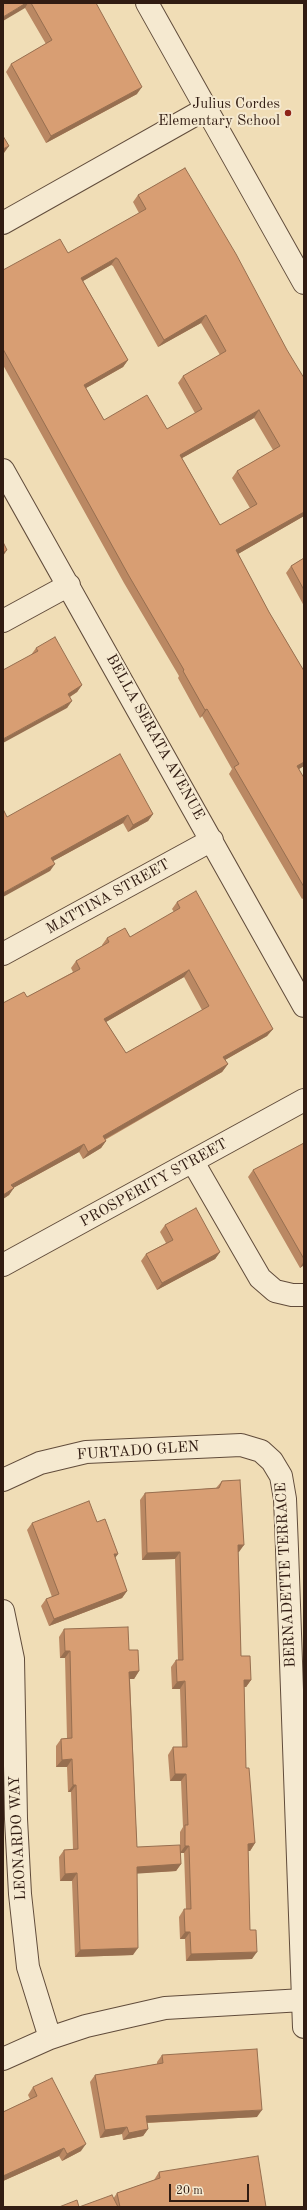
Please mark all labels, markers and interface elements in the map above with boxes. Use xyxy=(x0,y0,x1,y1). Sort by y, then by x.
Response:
place label: Julius Cordes Elementary School xyxy=(158,95,280,130)
marker: Julius Cordes Elementary School xyxy=(283,108,293,118)
street label: BELLA SERATA AVENUE xyxy=(102,651,208,823)
street label: MATTINA STREET xyxy=(43,855,173,939)
street label: PROSPERITY STREET xyxy=(77,1135,231,1231)
street label: FURTADO GLEN xyxy=(76,1438,200,1464)
street label: BERNADETTE TERRACE xyxy=(272,1482,300,1668)
street label: LEONARDO WAY xyxy=(6,1775,30,1901)
scale bar xyxy=(171,2176,251,2202)
text: 20 m xyxy=(176,2185,203,2197)

